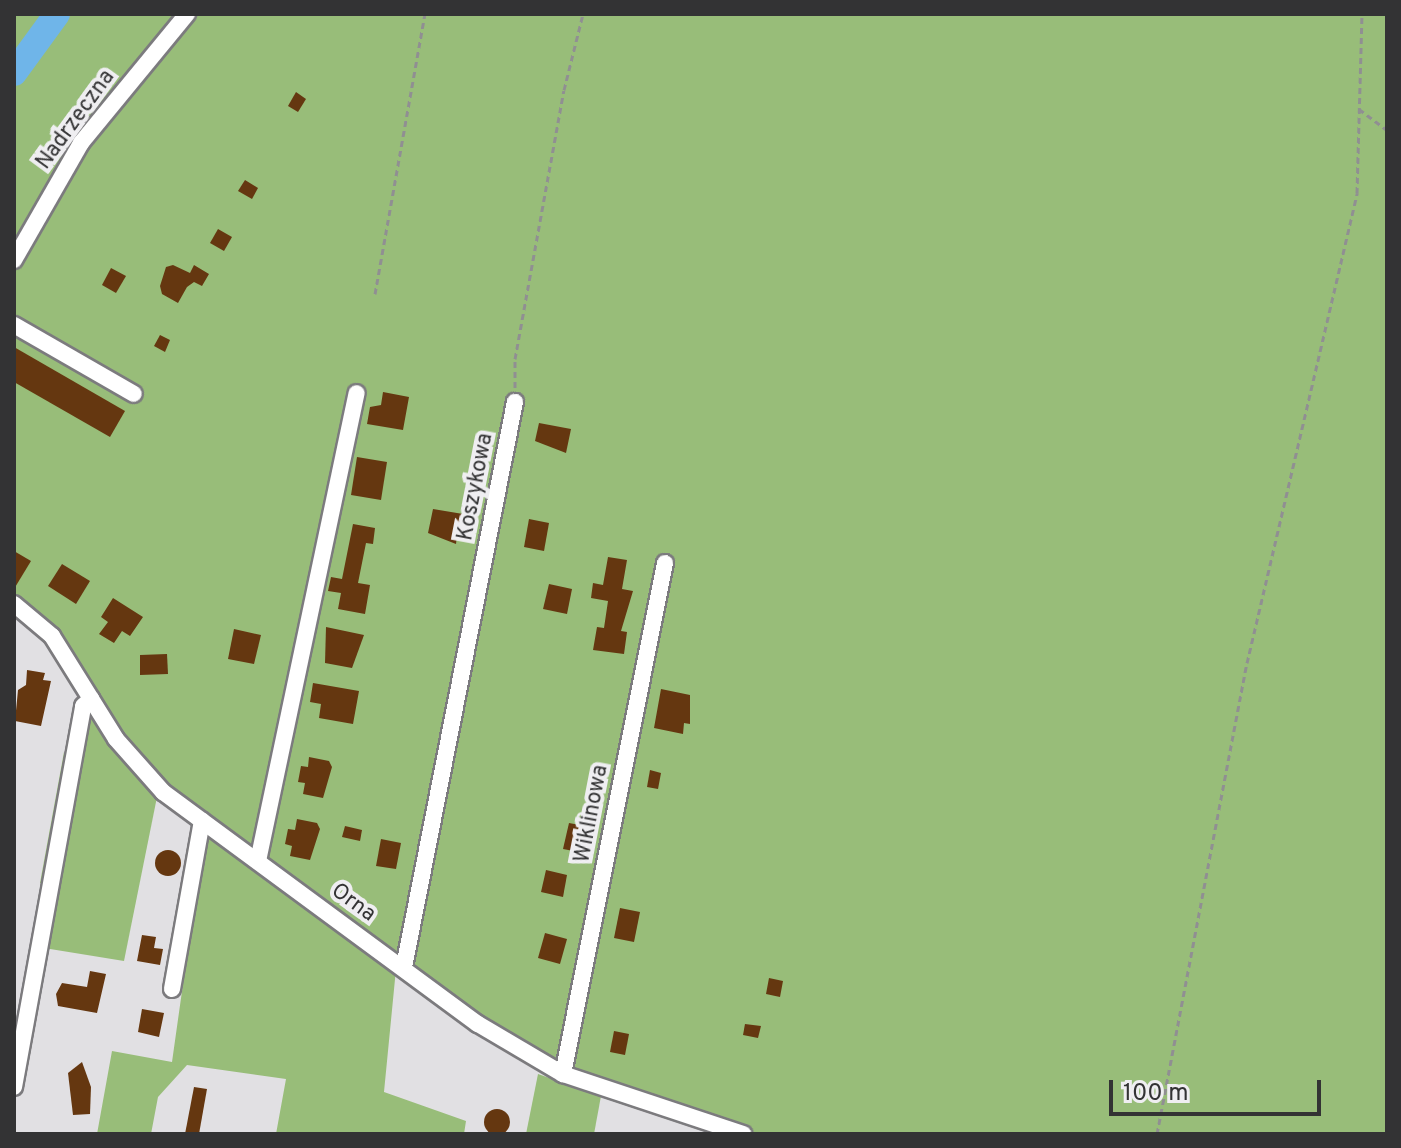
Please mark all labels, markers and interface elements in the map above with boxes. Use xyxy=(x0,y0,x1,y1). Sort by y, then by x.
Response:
street label: Nadrzeczna xyxy=(31,65,121,175)
street label: Koszykowa xyxy=(453,431,499,543)
street label: Wiklinowa xyxy=(570,763,614,865)
street label: Orna xyxy=(326,878,380,928)
scale bar xyxy=(1113,1064,1325,1114)
text: 100 m xyxy=(1123,1079,1189,1109)

